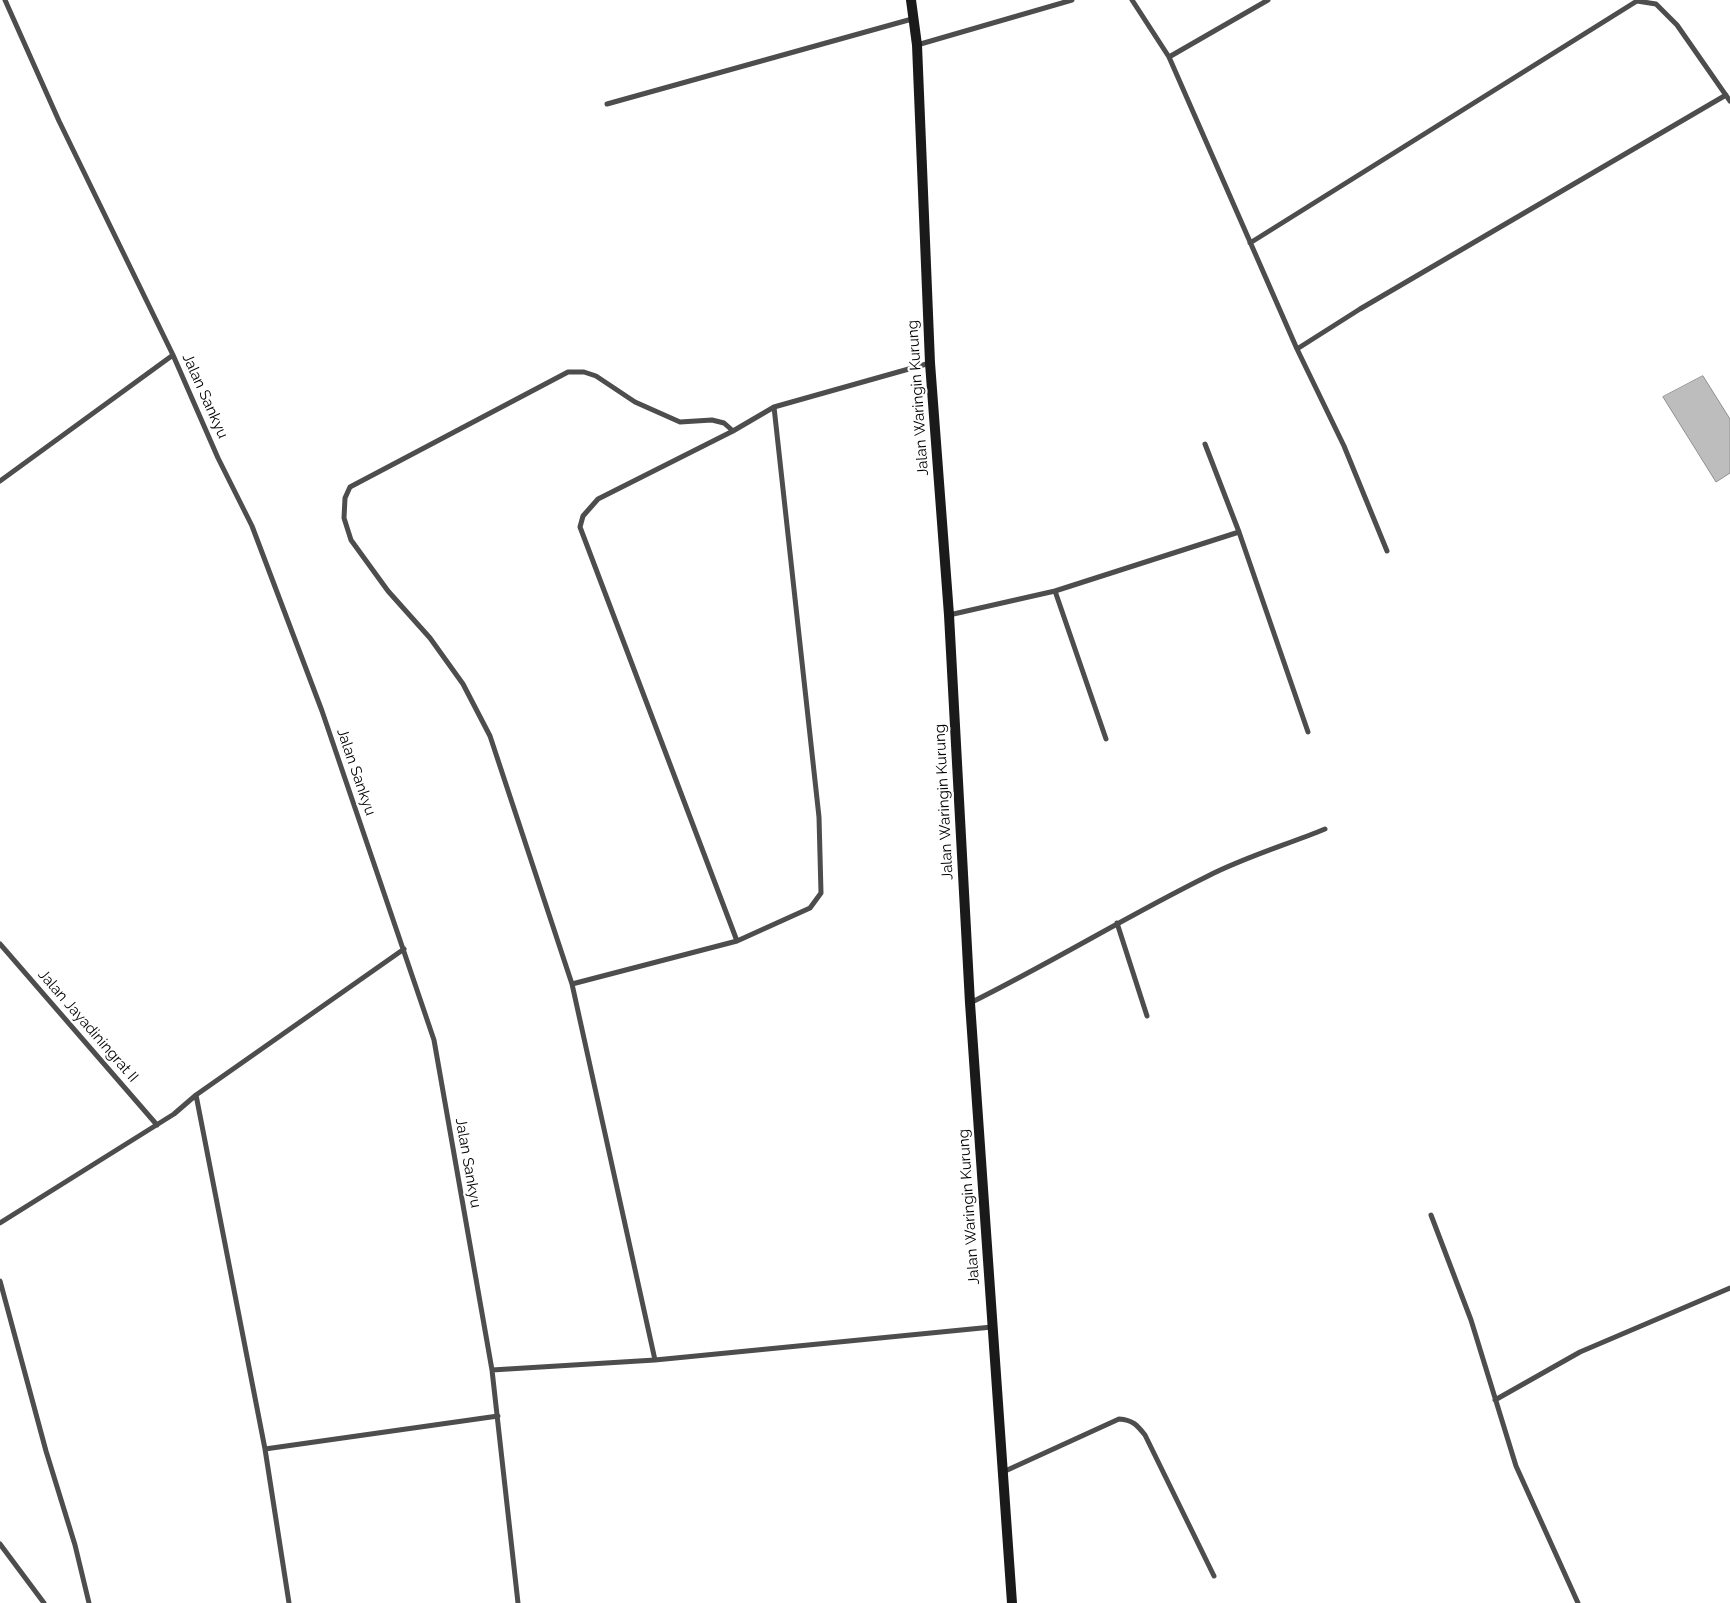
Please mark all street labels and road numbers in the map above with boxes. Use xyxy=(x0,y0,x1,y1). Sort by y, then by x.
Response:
street label: Jalan Waringin Kurung xyxy=(904,320,932,476)
street label: Jalan Sankyu xyxy=(178,351,232,441)
street label: Jalan Waringin Kurung xyxy=(931,724,957,880)
street label: Jalan Sankyu xyxy=(333,726,379,818)
street label: Jalan Jayadiningrat II xyxy=(34,966,142,1086)
street label: Jalan Sankyu xyxy=(451,1117,485,1209)
street label: Jalan Waringin Kurung xyxy=(955,1129,983,1285)

